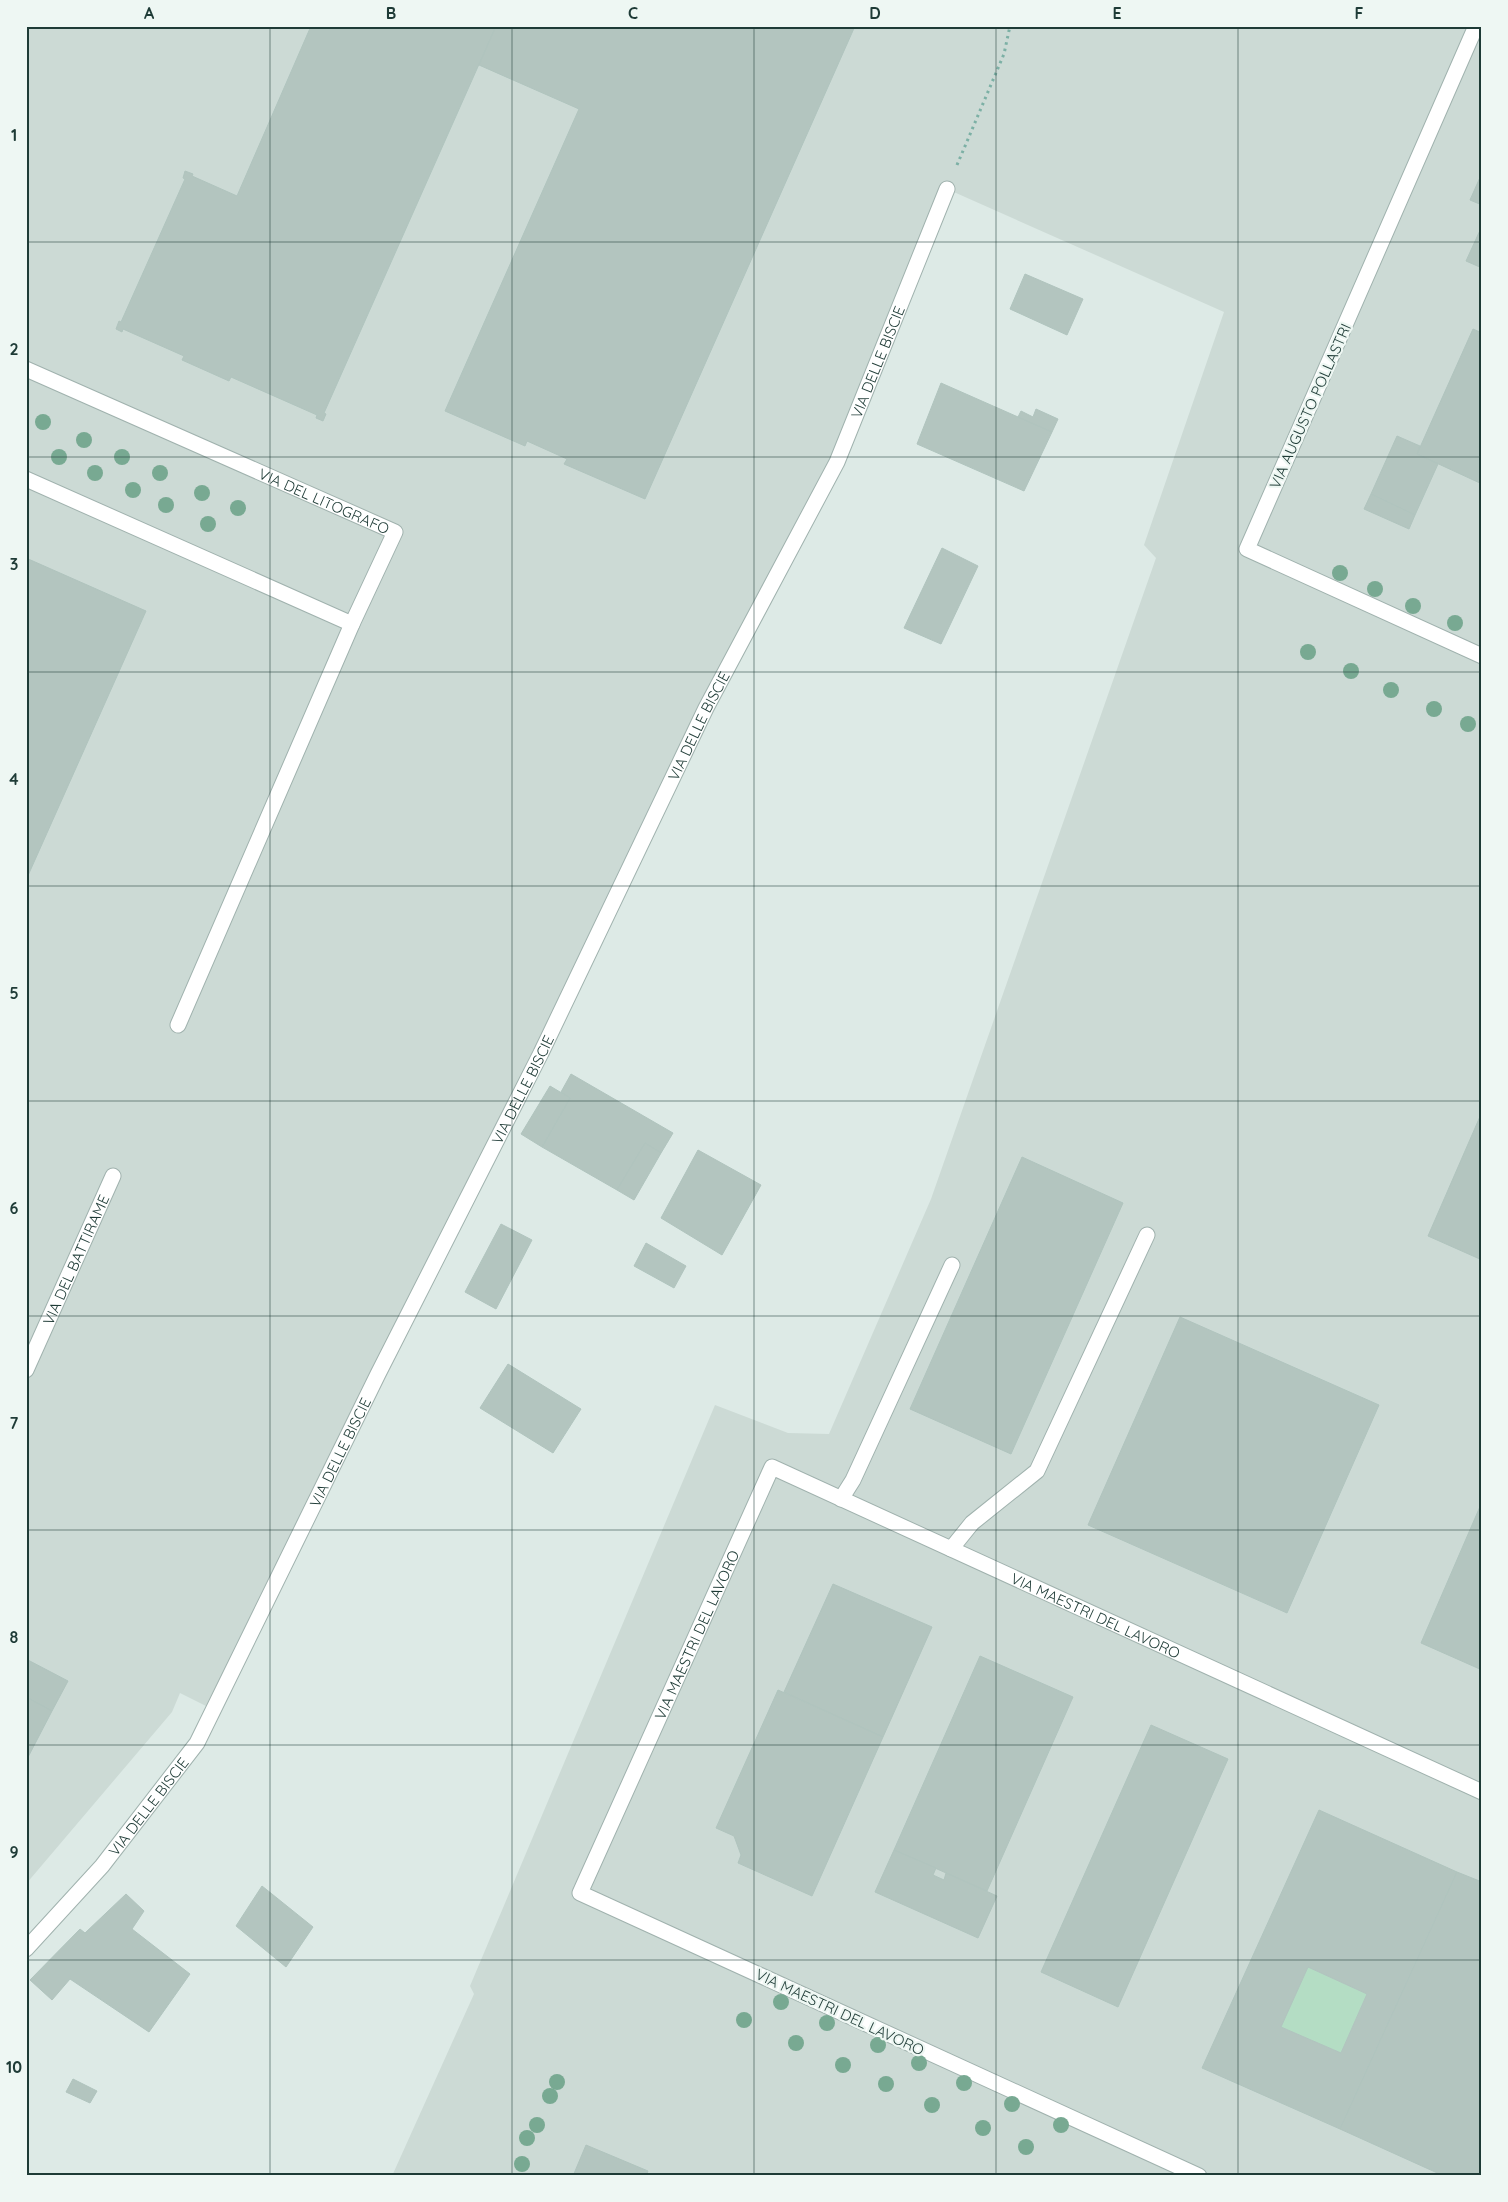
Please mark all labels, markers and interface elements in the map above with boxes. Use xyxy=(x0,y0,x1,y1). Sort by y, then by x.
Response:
text: A xyxy=(144,3,155,23)
text: B xyxy=(386,3,396,23)
text: C xyxy=(628,3,638,23)
text: D xyxy=(869,3,881,23)
text: E xyxy=(1112,3,1122,23)
text: F xyxy=(1355,3,1364,23)
text: 1 xyxy=(11,125,17,145)
street label: VIA DELLE BISCIE xyxy=(846,303,908,421)
street label: VIA AUGUSTO POLLASTRI xyxy=(1265,320,1355,492)
text: 2 xyxy=(9,339,19,359)
street label: VIA DEL LITOGRAFO xyxy=(256,464,393,538)
text: 3 xyxy=(10,554,18,574)
street label: VIA DELLE BISCIE xyxy=(663,668,733,784)
text: 4 xyxy=(9,769,19,789)
text: 5 xyxy=(9,983,19,1003)
street label: VIA DELLE BISCIE xyxy=(487,1032,558,1147)
street label: VIA DEL BATTIRAME xyxy=(38,1191,113,1328)
text: 6 xyxy=(10,1198,19,1218)
street label: VIA DELLE BISCIE xyxy=(305,1394,375,1510)
text: 7 xyxy=(10,1413,19,1433)
street label: VIA MAESTRI DEL LAVORO xyxy=(650,1547,743,1722)
street label: VIA MAESTRI DEL LAVORO xyxy=(1008,1568,1183,1662)
text: 8 xyxy=(10,1627,19,1647)
street label: VIA DELLE BISCIE xyxy=(104,1753,192,1859)
text: 9 xyxy=(9,1842,19,1862)
street label: VIA MAESTRI DEL LAVORO xyxy=(753,1965,927,2059)
text: 10 xyxy=(6,2057,22,2077)

